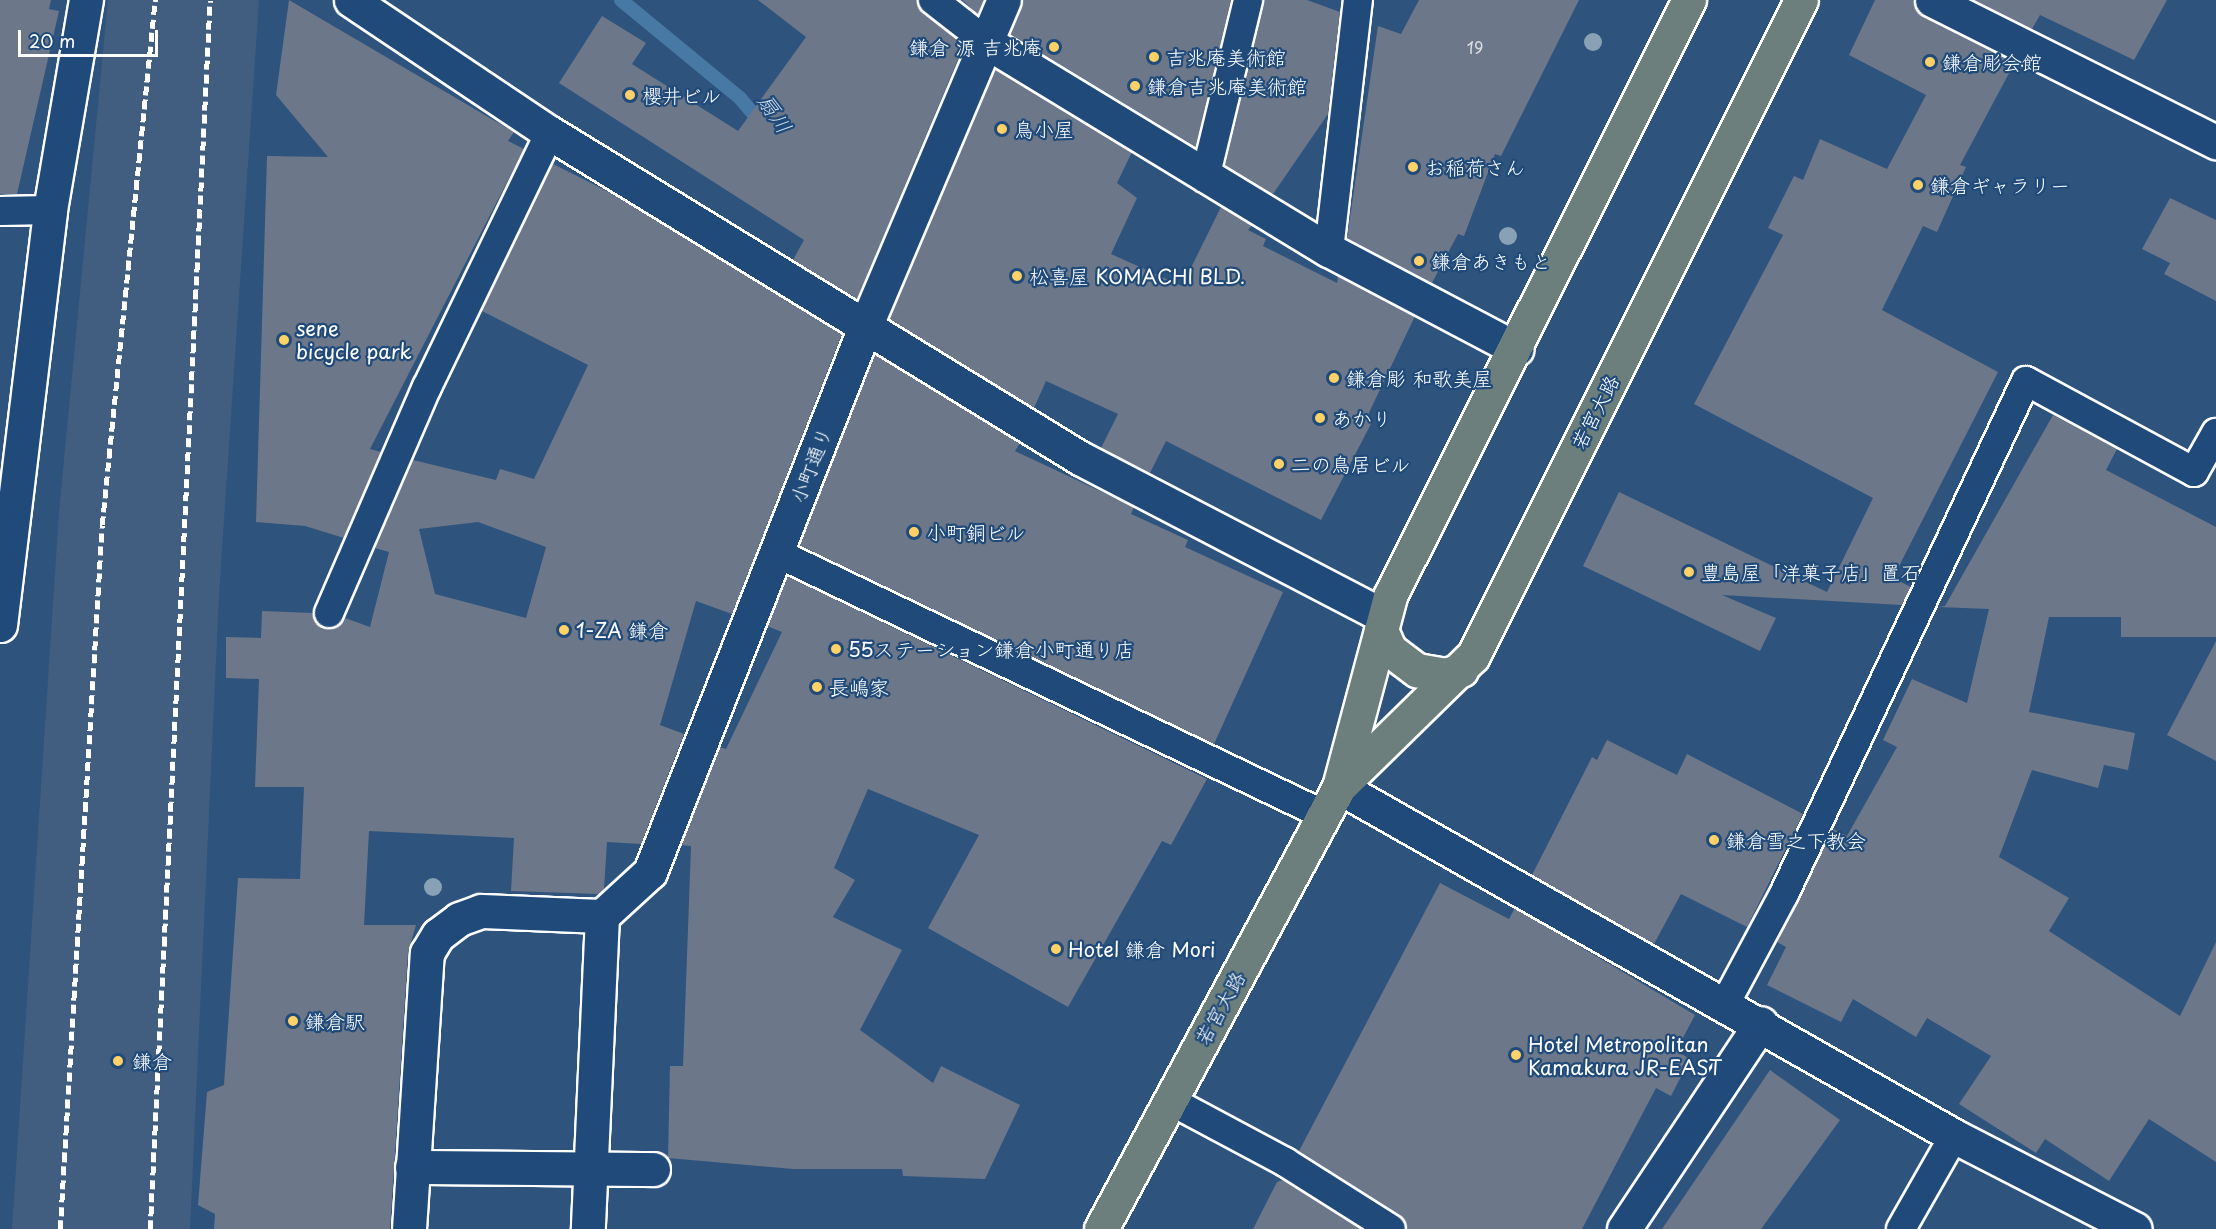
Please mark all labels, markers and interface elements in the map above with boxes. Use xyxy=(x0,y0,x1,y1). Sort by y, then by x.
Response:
scale bar xyxy=(21,18,160,56)
text: 20 m xyxy=(29,27,75,54)
place label: 鎌倉 源 吉兆庵 xyxy=(909,35,1042,59)
house number: 19 xyxy=(1467,37,1483,57)
marker: 鎌倉 源 吉兆庵 xyxy=(1047,40,1061,54)
place label: 吉兆庵美術館 xyxy=(1166,45,1286,69)
marker: 吉兆庵美術館 xyxy=(1147,50,1161,64)
place label: 鎌倉彫会館 xyxy=(1942,50,2042,74)
marker: 鎌倉彫会館 xyxy=(1923,55,1937,69)
place label: 鎌倉吉兆庵美術館 xyxy=(1147,74,1307,98)
marker: 鎌倉吉兆庵美術館 xyxy=(1128,79,1142,93)
place label: 櫻井ビル xyxy=(642,83,722,107)
marker: 櫻井ビル xyxy=(623,88,637,102)
water label: 扇川 xyxy=(754,89,798,137)
place label: 鳥小屋 xyxy=(1014,117,1074,141)
marker: 鳥小屋 xyxy=(995,122,1009,136)
place label: お稲荷さん xyxy=(1425,155,1525,179)
marker: お稲荷さん xyxy=(1406,160,1420,174)
place label: 鎌倉ギャラリー xyxy=(1930,173,2070,197)
marker: 鎌倉ギャラリー xyxy=(1911,178,1925,192)
place label: 鎌倉あきもと xyxy=(1431,249,1551,273)
marker: 鎌倉あきもと xyxy=(1412,254,1426,268)
place label: 松喜屋 KOMACHI BLD. xyxy=(1029,264,1246,288)
marker: 松喜屋 KOMACHI BLD. xyxy=(1010,269,1024,283)
place label: sene bicycle park xyxy=(296,316,414,363)
marker: sene bicycle park xyxy=(277,333,291,347)
place label: 鎌倉彫 和歌美屋 xyxy=(1346,366,1492,390)
marker: 鎌倉彫 和歌美屋 xyxy=(1327,371,1341,385)
street label: 若宮大路 xyxy=(1566,371,1624,453)
place label: あかり xyxy=(1332,406,1392,430)
marker: あかり xyxy=(1313,411,1327,425)
street label: 小町通り xyxy=(785,423,837,507)
place label: 二の鳥居ビル xyxy=(1291,452,1411,476)
marker: 二の鳥居ビル xyxy=(1272,457,1286,471)
place label: 小町銅ビル xyxy=(926,520,1026,544)
marker: 小町銅ビル xyxy=(907,525,921,539)
place label: 豊島屋「洋菓子店」置石 xyxy=(1701,560,1921,584)
marker: 豊島屋「洋菓子店」置石 xyxy=(1682,565,1696,579)
place label: 1-ZA 鎌倉 xyxy=(576,618,668,642)
marker: 1-ZA 鎌倉 xyxy=(557,623,571,637)
place label: 55ステーション鎌倉小町通り店 xyxy=(848,637,1134,661)
marker: 55ステーション鎌倉小町通り店 xyxy=(829,642,843,656)
place label: 長嶋家 xyxy=(829,675,889,699)
marker: 長嶋家 xyxy=(810,680,824,694)
place label: 鎌倉雪之下教会 xyxy=(1726,828,1866,852)
marker: 鎌倉雪之下教会 xyxy=(1707,833,1721,847)
place label: Hotel 鎌倉 Mori xyxy=(1068,937,1216,961)
marker: Hotel 鎌倉 Mori xyxy=(1049,942,1063,956)
street label: 若宮大路 xyxy=(1190,967,1250,1049)
place label: 鎌倉駅 xyxy=(305,1009,365,1033)
marker: 鎌倉駅 xyxy=(286,1014,300,1028)
place label: Hotel Metropolitan Kamakura JR-EAST xyxy=(1528,1032,1723,1079)
marker: Hotel Metropolitan Kamakura JR-EAST xyxy=(1509,1048,1523,1062)
place label: 鎌倉 xyxy=(132,1049,172,1073)
marker: 鎌倉 xyxy=(109,1052,127,1070)

